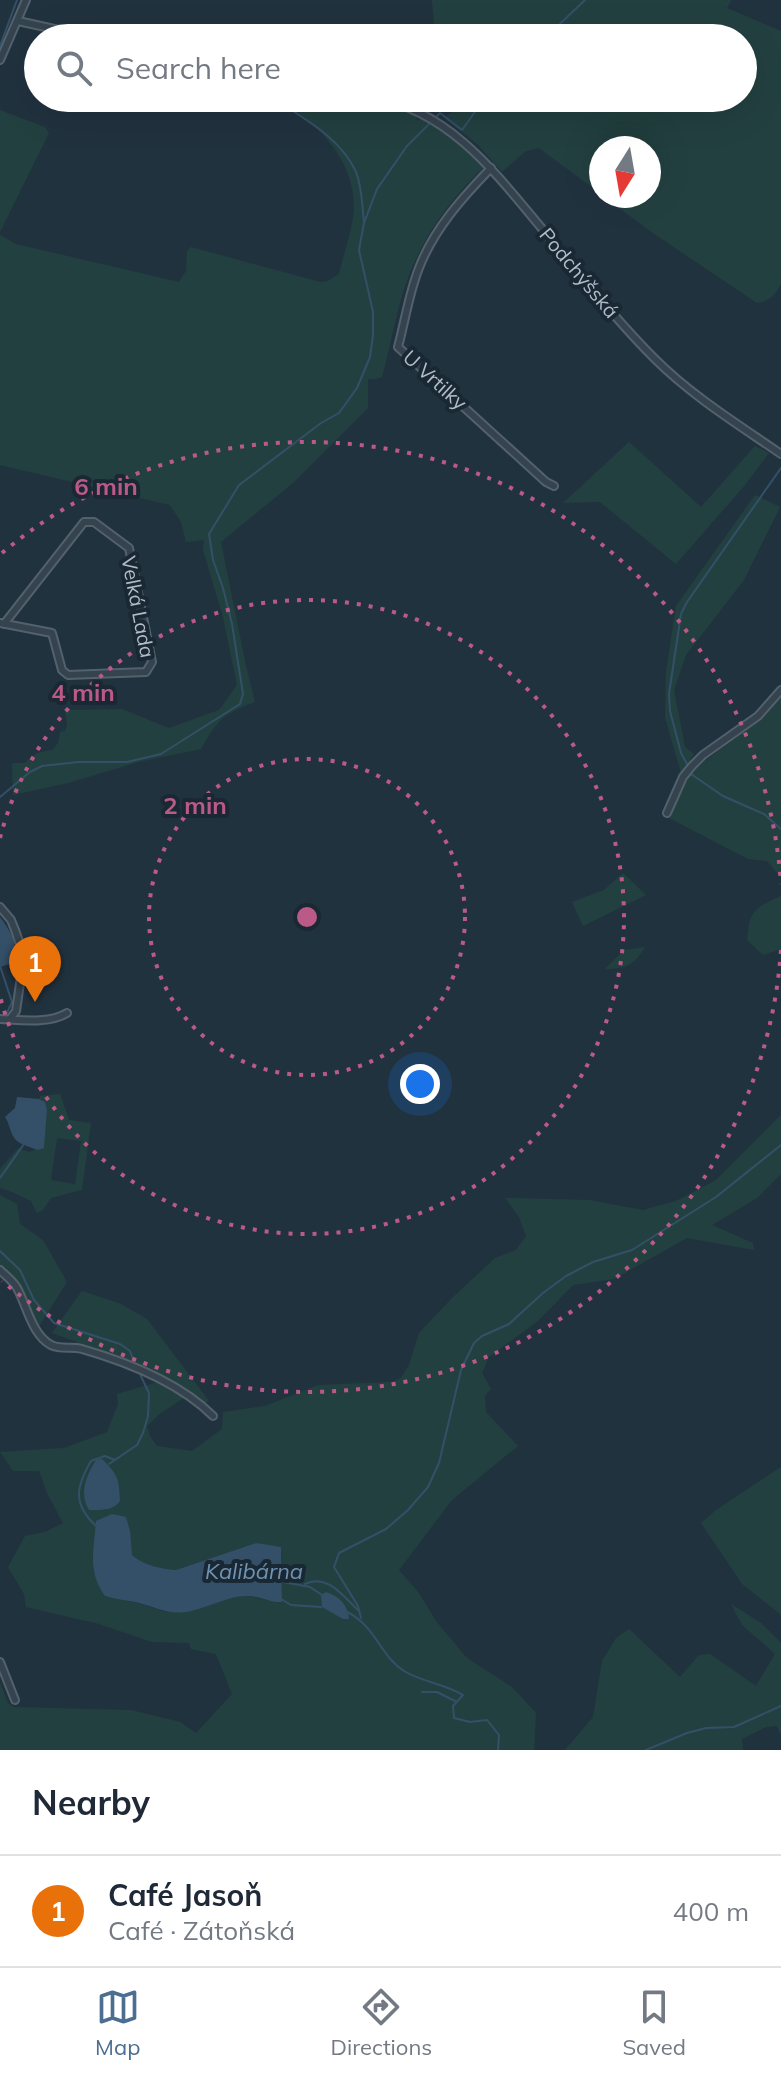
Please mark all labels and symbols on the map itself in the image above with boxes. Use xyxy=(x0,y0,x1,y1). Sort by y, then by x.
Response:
north arrow xyxy=(589,136,661,208)
street label: Podchýšská xyxy=(534,222,624,323)
street label: U Vrtilky xyxy=(398,344,473,415)
text: 6 min xyxy=(74,471,138,501)
street label: Velká Lada xyxy=(116,554,161,660)
text: 4 min xyxy=(51,677,115,707)
text: 2 min xyxy=(163,790,227,820)
centre of rings xyxy=(293,903,321,931)
pin: 1 xyxy=(9,936,61,1002)
your location xyxy=(400,1064,440,1104)
water label: Kalibárna xyxy=(205,1557,303,1585)

